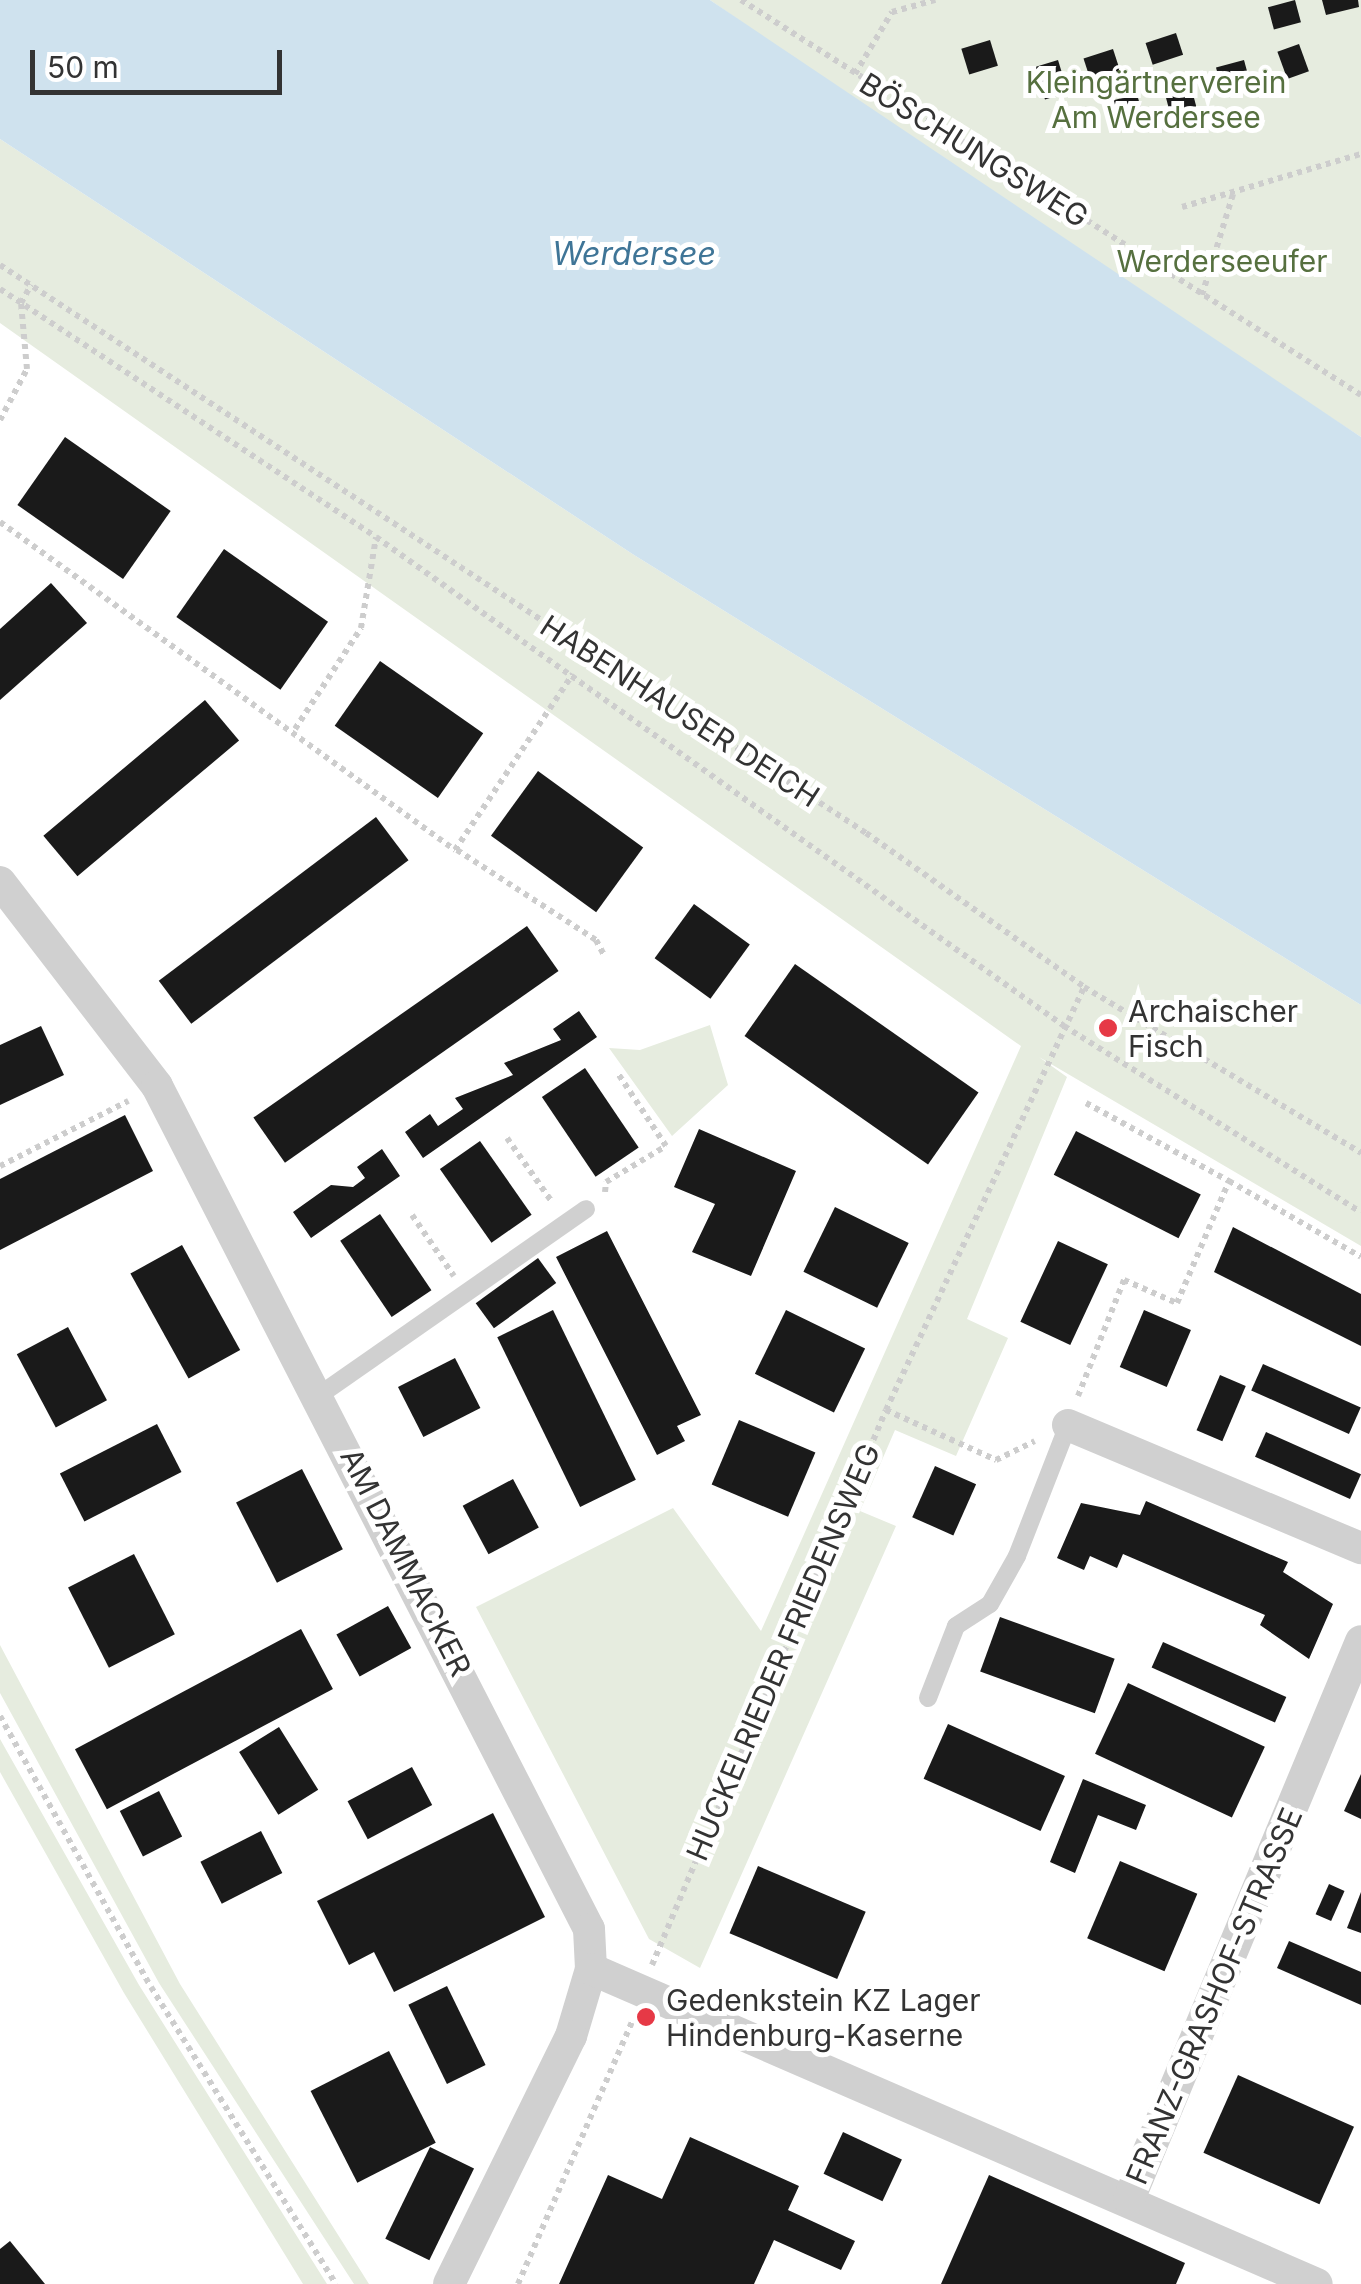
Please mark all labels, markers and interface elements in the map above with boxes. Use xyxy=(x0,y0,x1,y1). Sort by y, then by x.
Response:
scale bar xyxy=(35,30,288,92)
text: 50 m xyxy=(47,49,119,85)
park label: Kleingärtnerverein Am Werdersee xyxy=(1026,64,1286,134)
street label: BÖSCHUNGSWEG xyxy=(853,65,1095,235)
water label: Werdersee xyxy=(552,235,716,273)
park label: Werderseeufer xyxy=(1116,243,1328,279)
street label: HABENHAUSER DEICH xyxy=(534,607,826,815)
place label: Archaischer Fisch xyxy=(1128,993,1298,1064)
marker: Archaischer Fisch xyxy=(1097,1017,1119,1039)
street label: HUCKELRIEDER FRIEDENSWEG xyxy=(679,1438,887,1866)
street label: AM DAMMACKER xyxy=(333,1442,479,1682)
street label: FRANZ-GRASHOF-STRASSE xyxy=(1118,1802,1310,2190)
place label: Gedenkstein KZ Lager Hindenburg-Kaserne xyxy=(666,1982,981,2052)
marker: Gedenkstein KZ Lager Hindenburg-Kaserne xyxy=(635,2006,657,2028)

